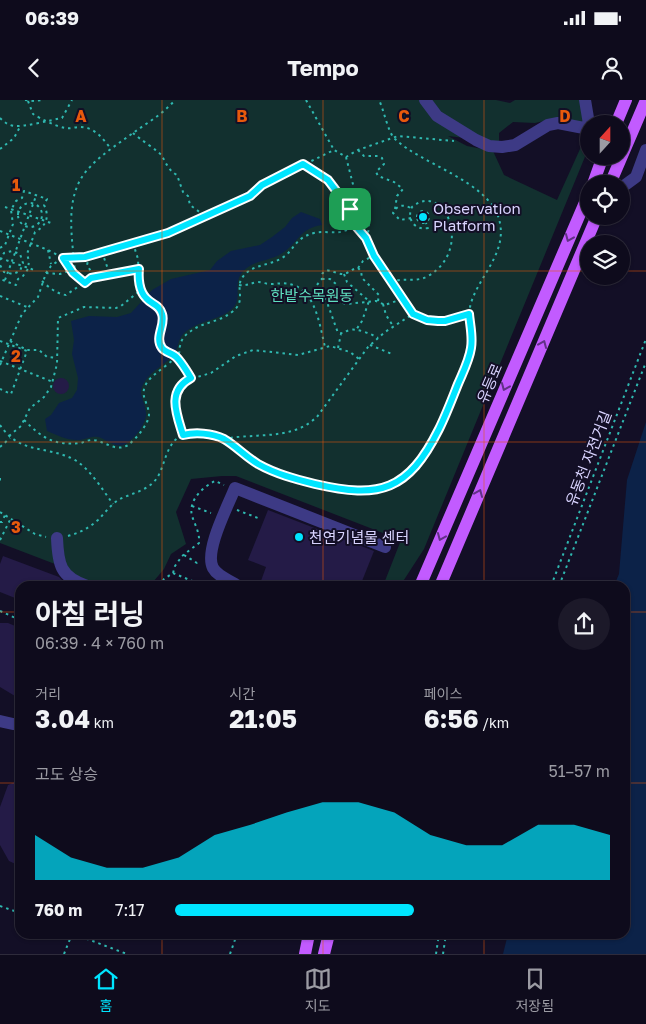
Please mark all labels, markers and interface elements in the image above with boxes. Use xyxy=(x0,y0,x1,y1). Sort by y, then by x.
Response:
text: 06:39 xyxy=(25,6,79,29)
icon: back xyxy=(20,54,48,82)
text: Tempo xyxy=(287,54,359,81)
icon: person xyxy=(598,54,626,82)
text: A xyxy=(75,106,87,126)
text: B xyxy=(236,106,248,126)
text: C xyxy=(398,106,410,126)
text: D xyxy=(559,106,571,126)
north arrow xyxy=(580,115,630,165)
map controls xyxy=(580,115,630,285)
text: 1 xyxy=(12,175,20,195)
button: locate xyxy=(580,175,630,225)
pin xyxy=(329,188,371,230)
icon: arrive xyxy=(336,195,364,223)
place label: Observation Platform xyxy=(433,199,521,234)
marker: Observation Platform xyxy=(417,211,429,223)
one-way arrow xyxy=(565,233,576,242)
button: layers xyxy=(580,235,630,285)
park label: 한밭수목원동 xyxy=(271,286,353,304)
one-way arrow xyxy=(537,340,547,349)
text: 2 xyxy=(11,346,21,366)
street label: 유등로 xyxy=(473,360,505,406)
one-way arrow xyxy=(501,382,512,391)
street label: 유동천 자전거길 xyxy=(562,408,614,508)
one-way arrow xyxy=(473,489,484,498)
text: 3 xyxy=(11,517,21,537)
place label: 천연기념물 센터 xyxy=(309,528,409,546)
marker: 천연기념물 센터 xyxy=(293,531,305,543)
one-way arrow xyxy=(436,532,447,541)
text: 아침 러닝 xyxy=(35,597,145,630)
button: share xyxy=(558,598,610,650)
text: 06:39 · 4 × 760 m xyxy=(35,633,164,653)
text: 거리 xyxy=(35,685,61,702)
text: 시간 xyxy=(229,685,255,702)
text: 페이스 xyxy=(424,685,462,702)
text: 3.04 xyxy=(35,703,90,734)
text: 21:05 xyxy=(229,703,297,734)
text: 6:56 xyxy=(424,703,479,734)
text: km xyxy=(90,714,114,731)
text: /km xyxy=(479,714,509,731)
text: 51–57 m xyxy=(549,761,610,781)
text: 고도 상승 xyxy=(35,764,98,784)
text: 760 m xyxy=(35,900,82,920)
text: 7:17 xyxy=(115,900,145,920)
tab: 홈 xyxy=(92,965,120,1015)
tab: 지도 xyxy=(304,965,332,1015)
tab: 저장됨 xyxy=(515,965,554,1015)

